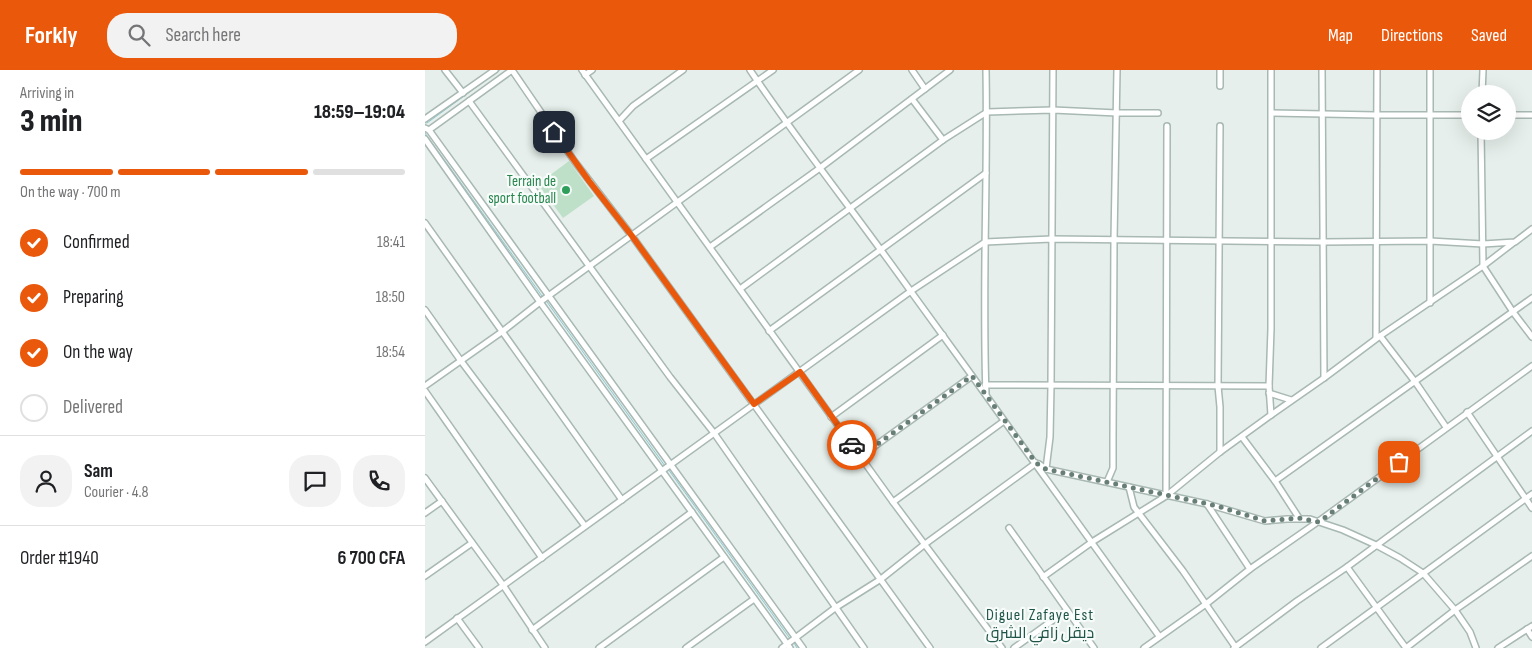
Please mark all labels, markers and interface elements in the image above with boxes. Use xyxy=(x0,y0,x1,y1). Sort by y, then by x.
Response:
search box xyxy=(107,13,457,58)
text: Forkly xyxy=(25,21,77,50)
icon: search xyxy=(125,21,153,49)
text: Search here xyxy=(165,24,241,47)
text: Map xyxy=(1328,25,1353,46)
text: Directions xyxy=(1381,25,1443,46)
text: Saved xyxy=(1471,25,1507,46)
text: Arriving in xyxy=(20,84,74,103)
map controls xyxy=(1461,85,1516,140)
button: layers xyxy=(1461,85,1516,140)
text: 18:59–19:04 xyxy=(314,101,405,124)
text: 3 min xyxy=(20,102,82,141)
pin xyxy=(533,111,575,153)
icon: home xyxy=(540,118,568,146)
place label: Terrain de sport football xyxy=(488,172,556,208)
text: On the way · 700 m xyxy=(20,183,121,202)
marker: Terrain de sport football xyxy=(560,184,572,196)
icon: check xyxy=(20,229,48,257)
text: Confirmed xyxy=(63,231,130,254)
text: 18:41 xyxy=(377,233,405,252)
icon: check xyxy=(20,284,48,312)
text: Preparing xyxy=(63,286,124,309)
text: 18:50 xyxy=(376,288,405,307)
icon: check xyxy=(20,339,48,367)
text: On the way xyxy=(63,341,133,364)
text: 18:54 xyxy=(376,343,405,362)
text: Delivered xyxy=(63,396,123,419)
courier xyxy=(827,420,877,470)
icon: car xyxy=(838,431,866,459)
pin xyxy=(1378,441,1420,483)
icon: bag xyxy=(1385,448,1413,476)
button: person xyxy=(20,455,72,507)
button: chat xyxy=(289,455,341,507)
button: phone xyxy=(353,455,405,507)
text: Sam xyxy=(84,460,113,483)
text: Courier · 4.8 xyxy=(84,483,148,502)
text: Order #1940 xyxy=(20,547,99,570)
text: 6 700 CFA xyxy=(338,547,405,570)
district label: Diguel Zafaye Est ديقل زافي الشرق xyxy=(986,606,1094,646)

